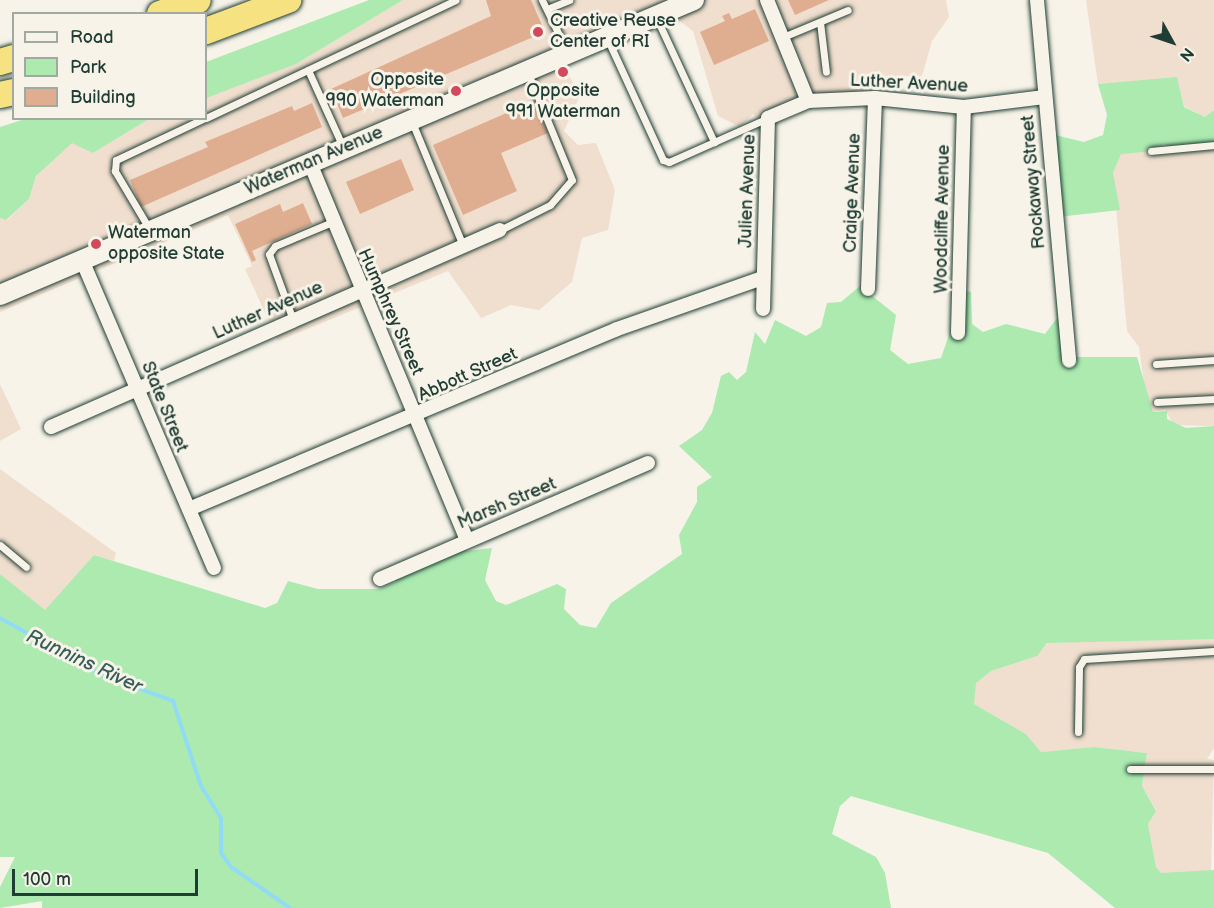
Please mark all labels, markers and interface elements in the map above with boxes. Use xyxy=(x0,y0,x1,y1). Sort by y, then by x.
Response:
place label: Creative Reuse Center of RI xyxy=(550,11,676,54)
legend xyxy=(12,12,207,120)
north arrow xyxy=(1142,12,1202,72)
marker: Creative Reuse Center of RI xyxy=(531,25,545,39)
text: Road xyxy=(70,27,114,48)
text: N xyxy=(1175,43,1197,65)
text: Park xyxy=(70,57,106,78)
marker: Opposite 991 Waterman xyxy=(556,65,570,79)
place label: Opposite 990 Waterman xyxy=(325,70,444,112)
street label: Luther Avenue xyxy=(849,70,969,98)
place label: Opposite 991 Waterman xyxy=(505,81,621,124)
marker: Opposite 990 Waterman xyxy=(449,84,463,98)
text: Building xyxy=(70,87,136,108)
street label: Rockaway Street xyxy=(1017,113,1051,251)
street label: Waterman Avenue xyxy=(242,122,386,200)
street label: Craige Avenue xyxy=(840,133,866,253)
street label: Julien Avenue xyxy=(735,134,761,248)
street label: Woodcliffe Avenue xyxy=(931,144,955,294)
place label: Waterman opposite State xyxy=(108,223,225,266)
marker: Waterman opposite State xyxy=(89,237,103,251)
street label: Humphrey Street xyxy=(352,245,428,379)
street label: Luther Avenue xyxy=(210,277,326,345)
street label: Abbott Street xyxy=(415,343,521,407)
street label: State Street xyxy=(136,358,192,456)
street label: Marsh Street xyxy=(454,473,560,535)
water label: Runnins River xyxy=(22,625,146,699)
scale bar xyxy=(15,857,201,895)
text: 100 m xyxy=(23,869,71,890)

